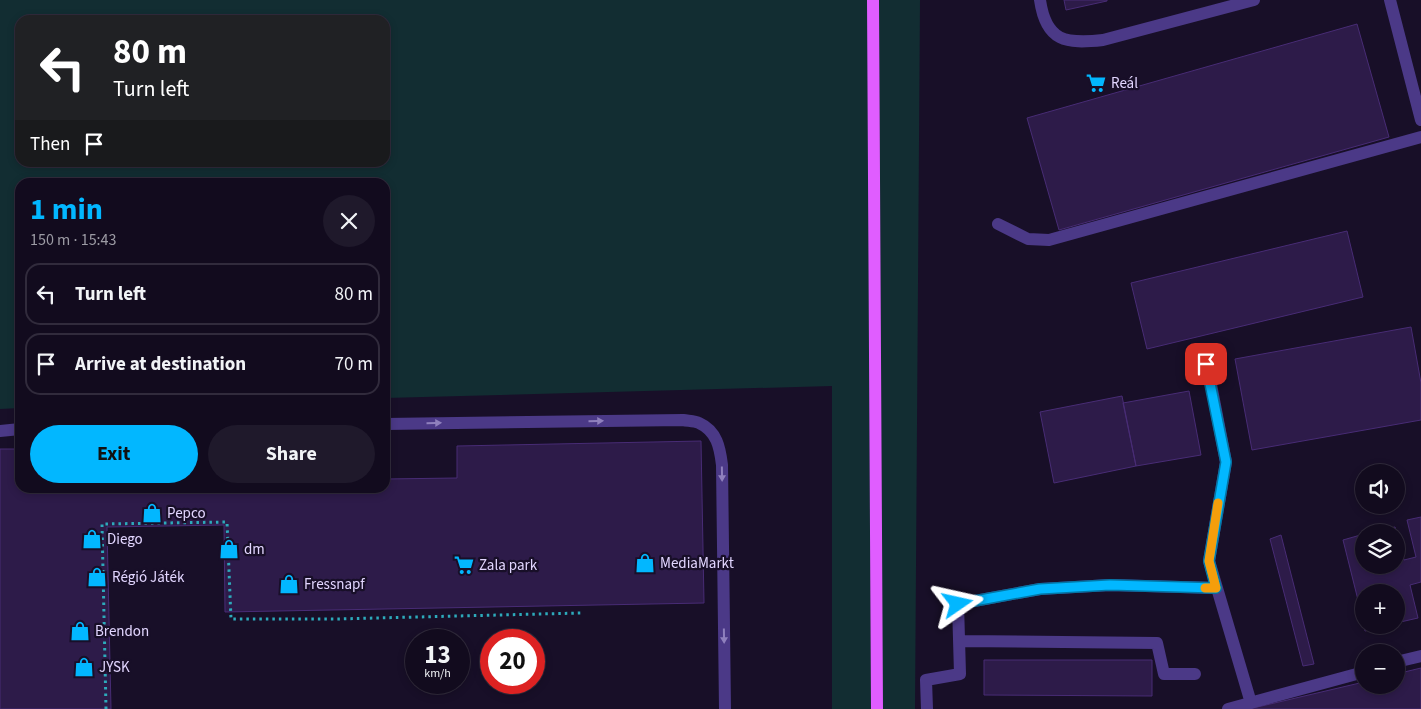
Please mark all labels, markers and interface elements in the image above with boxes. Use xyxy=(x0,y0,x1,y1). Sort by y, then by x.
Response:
text: 80 m xyxy=(113,27,187,77)
icon: left xyxy=(30,35,95,100)
supermarket icon: Reál xyxy=(1085,72,1107,94)
text: Turn left xyxy=(113,73,189,105)
place label: Reál xyxy=(1111,73,1138,94)
icon: arrive xyxy=(80,130,108,158)
text: Then xyxy=(30,131,70,158)
text: 1 min xyxy=(30,188,103,231)
button: close xyxy=(323,195,375,247)
text: 150 m · 15:43 xyxy=(30,229,117,251)
icon: left xyxy=(32,280,60,308)
text: Turn left xyxy=(75,281,146,308)
text: 80 m xyxy=(335,281,373,308)
pin xyxy=(1185,343,1227,385)
icon: arrive xyxy=(32,350,60,378)
icon: arrive xyxy=(1192,350,1220,378)
text: Arrive at destination xyxy=(75,351,246,378)
text: 70 m xyxy=(335,351,373,378)
one-way arrow xyxy=(588,417,604,425)
one-way arrow xyxy=(426,419,442,427)
button: Exit xyxy=(30,425,198,483)
button: Share xyxy=(208,425,375,483)
map controls xyxy=(1355,464,1405,694)
button: sound xyxy=(1355,464,1405,514)
one-way arrow xyxy=(718,466,726,482)
shop icon: Pepco xyxy=(141,502,163,524)
place label: Pepco xyxy=(167,503,206,524)
button: layers xyxy=(1355,524,1405,574)
shop icon: Diego xyxy=(81,528,103,550)
place label: Diego xyxy=(107,529,143,550)
shop icon: dm xyxy=(218,538,240,560)
place label: dm xyxy=(244,539,265,560)
shop icon: MediaMarkt xyxy=(634,552,656,574)
place label: MediaMarkt xyxy=(660,553,734,574)
supermarket icon: Zala park xyxy=(453,554,475,576)
place label: Zala park xyxy=(479,555,538,576)
shop icon: Régió Játék xyxy=(86,566,108,588)
place label: Régió Játék xyxy=(112,567,185,588)
shop icon: Fressnapf xyxy=(278,573,300,595)
place label: Fressnapf xyxy=(304,574,365,595)
position arrow xyxy=(931,577,983,629)
button: + xyxy=(1355,584,1405,634)
shop icon: Brendon xyxy=(69,620,91,642)
place label: Brendon xyxy=(95,621,149,642)
one-way arrow xyxy=(720,628,728,644)
speed limit sign: 20 xyxy=(480,629,545,694)
text: 13 xyxy=(424,637,451,673)
button: − xyxy=(1355,644,1405,694)
shop icon: JYSK xyxy=(73,656,95,678)
place label: JYSK xyxy=(99,657,130,678)
text: km/h xyxy=(424,665,451,682)

